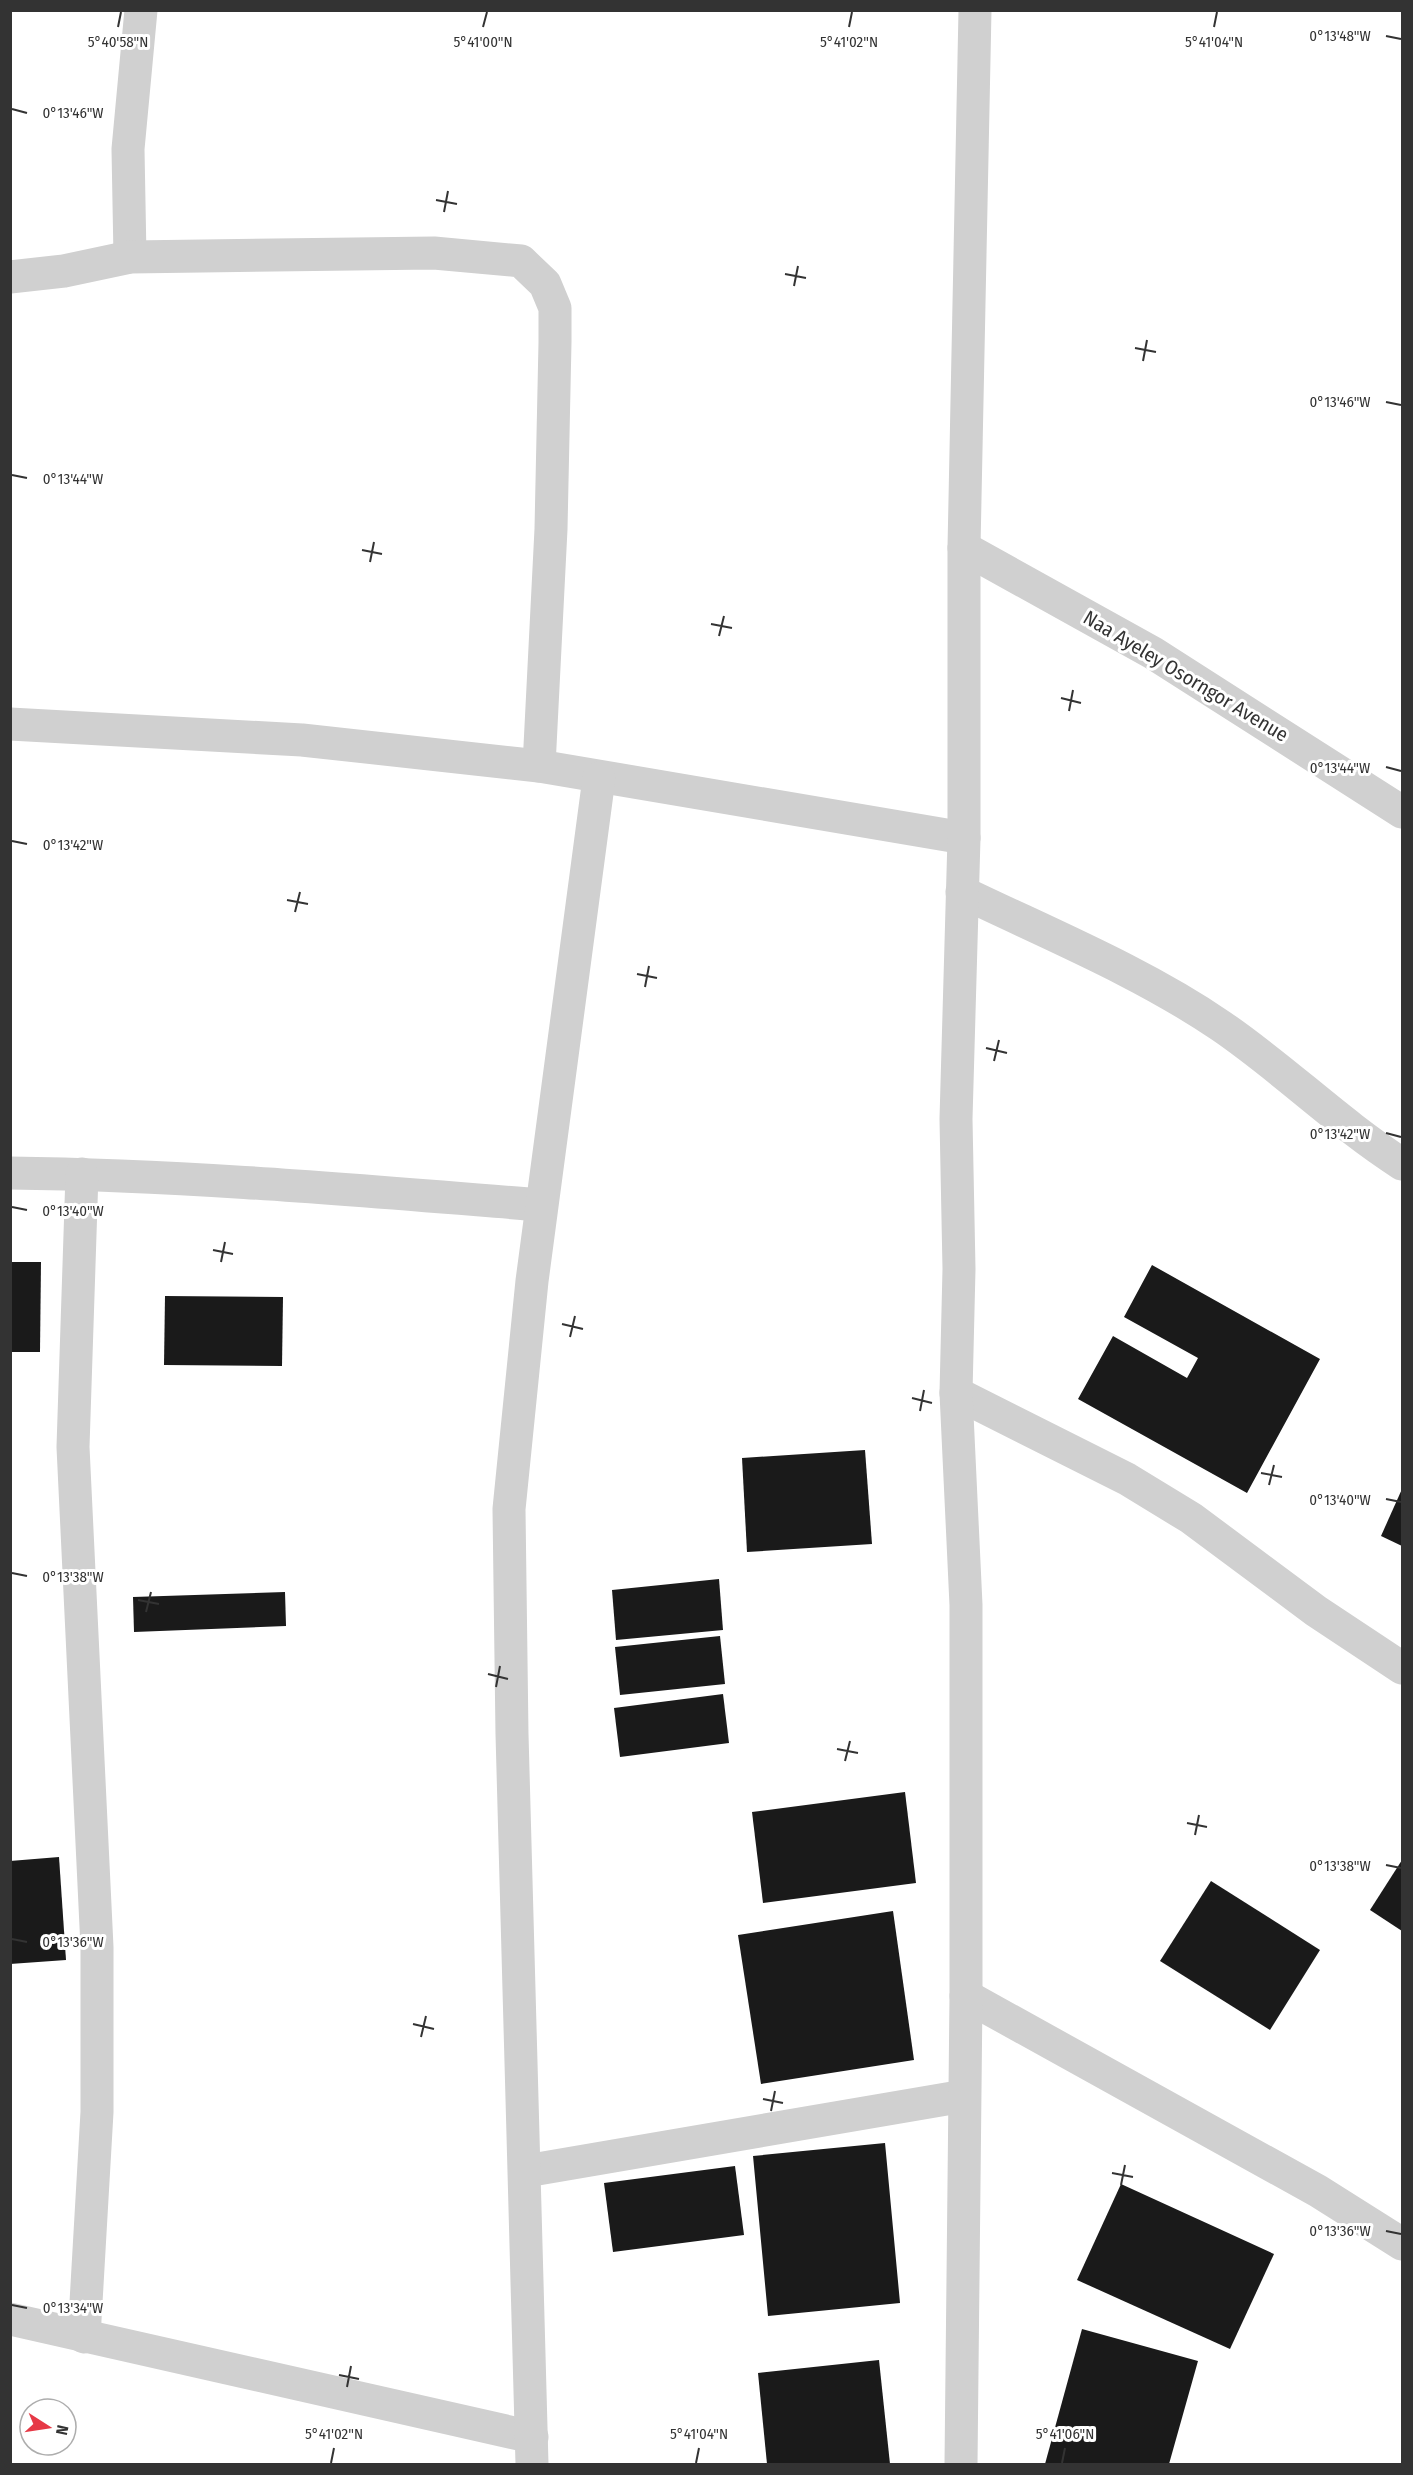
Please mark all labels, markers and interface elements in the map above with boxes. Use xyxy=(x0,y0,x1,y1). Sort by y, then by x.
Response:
text: 0°13'48"W xyxy=(1309,27,1371,45)
text: 5°40'58"N xyxy=(88,33,148,51)
text: 5°41'00"N xyxy=(453,33,513,51)
text: 5°41'02"N xyxy=(820,33,878,51)
text: 5°41'04"N xyxy=(1185,33,1243,51)
text: 0°13'46"W xyxy=(42,104,104,122)
text: 0°13'46"W xyxy=(1309,393,1371,411)
text: 0°13'44"W xyxy=(43,470,103,488)
street label: Naa Ayeley Osorngor Avenue xyxy=(1079,605,1293,747)
text: 0°13'44"W xyxy=(1310,759,1370,777)
text: 0°13'42"W xyxy=(43,836,103,854)
text: 0°13'42"W xyxy=(1310,1125,1370,1143)
text: 0°13'40"W xyxy=(42,1202,104,1220)
text: 0°13'40"W xyxy=(1309,1491,1371,1509)
text: 0°13'38"W xyxy=(42,1568,104,1586)
text: 0°13'38"W xyxy=(1309,1857,1371,1875)
text: 0°13'36"W xyxy=(42,1933,104,1951)
text: 0°13'36"W xyxy=(1309,2222,1371,2240)
text: 0°13'34"W xyxy=(43,2299,103,2317)
north arrow xyxy=(18,2397,78,2457)
text: N xyxy=(52,2423,72,2437)
text: 5°41'02"N xyxy=(305,2425,363,2443)
text: 5°41'04"N xyxy=(670,2425,728,2443)
text: 5°41'06"N xyxy=(1036,2425,1094,2443)

